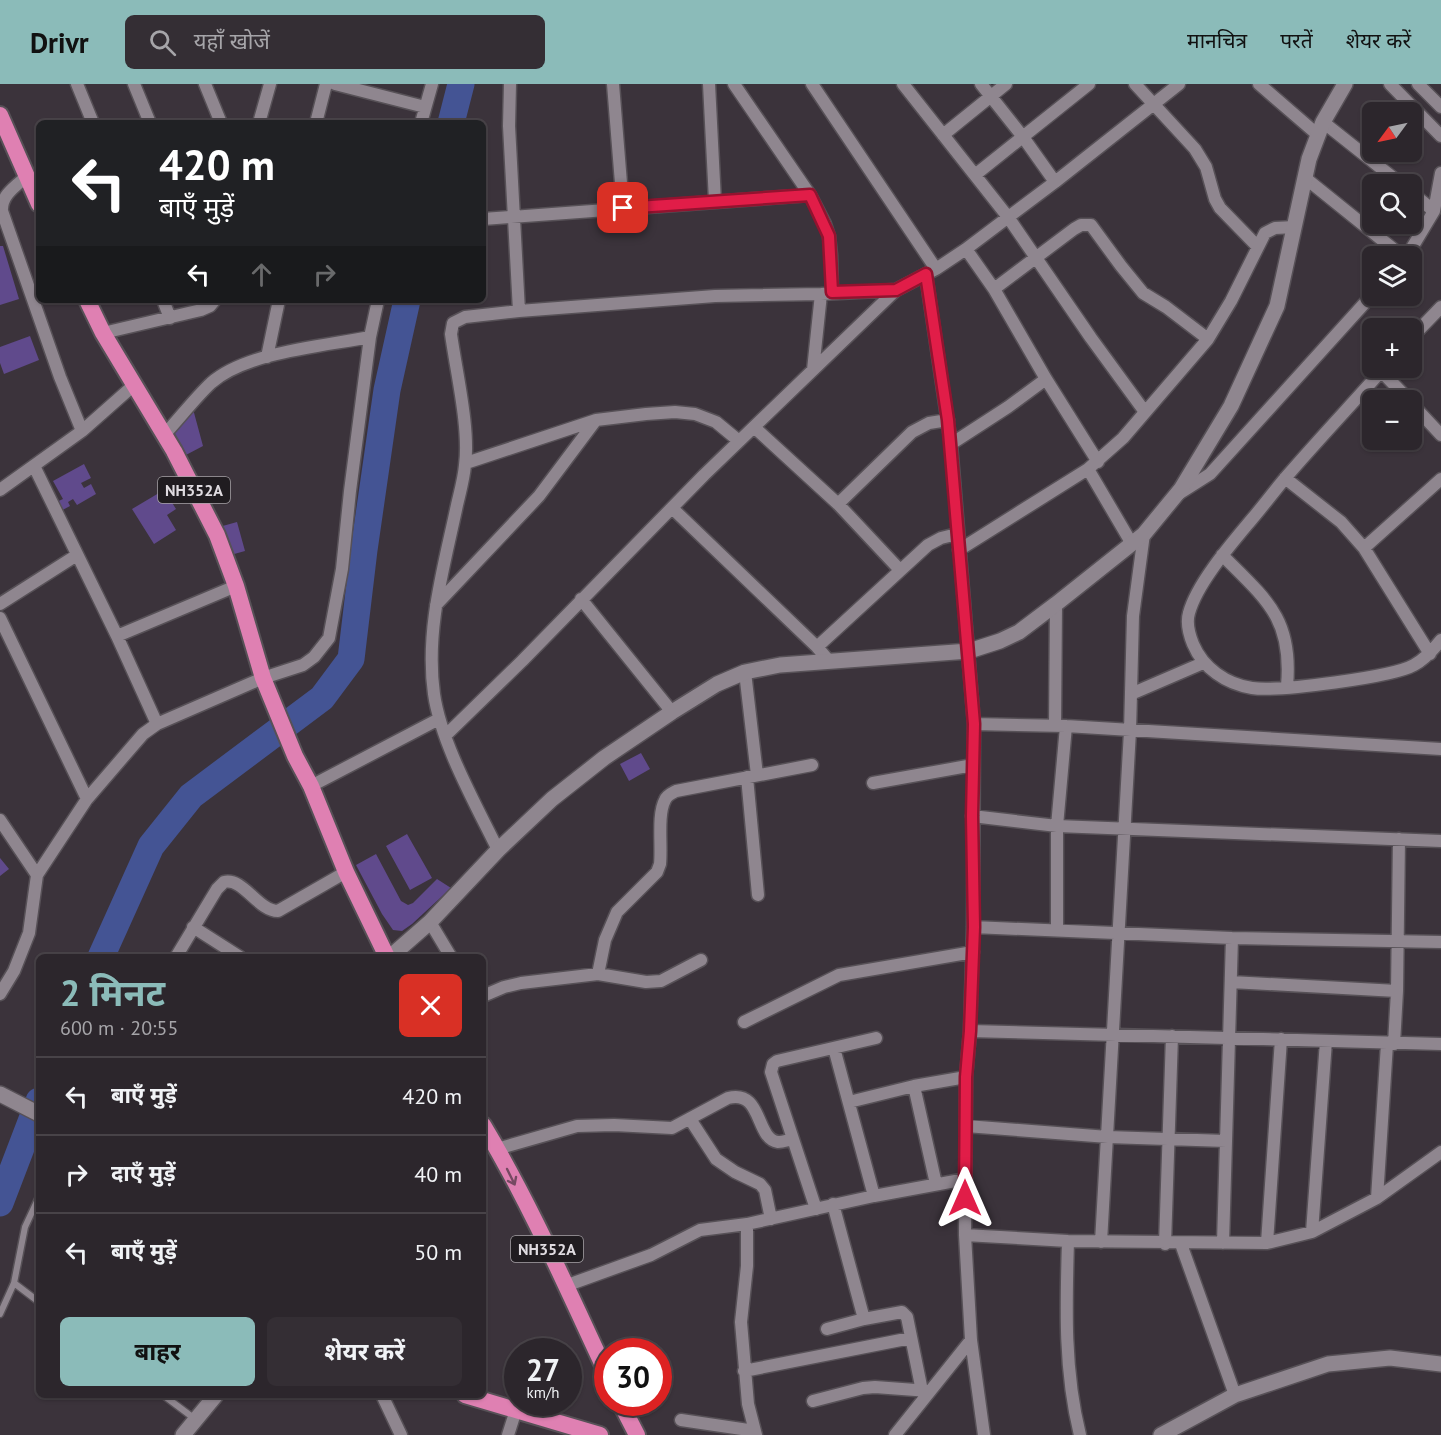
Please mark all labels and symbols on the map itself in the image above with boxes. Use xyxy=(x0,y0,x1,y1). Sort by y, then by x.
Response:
north arrow xyxy=(1362,102,1422,162)
pin xyxy=(597,182,648,233)
road number: NH352A xyxy=(158,477,230,503)
position arrow xyxy=(933,1166,997,1230)
one-way arrow xyxy=(506,1167,517,1185)
road number: NH352A xyxy=(511,1236,583,1262)
speed limit sign: 30 xyxy=(594,1338,672,1416)

